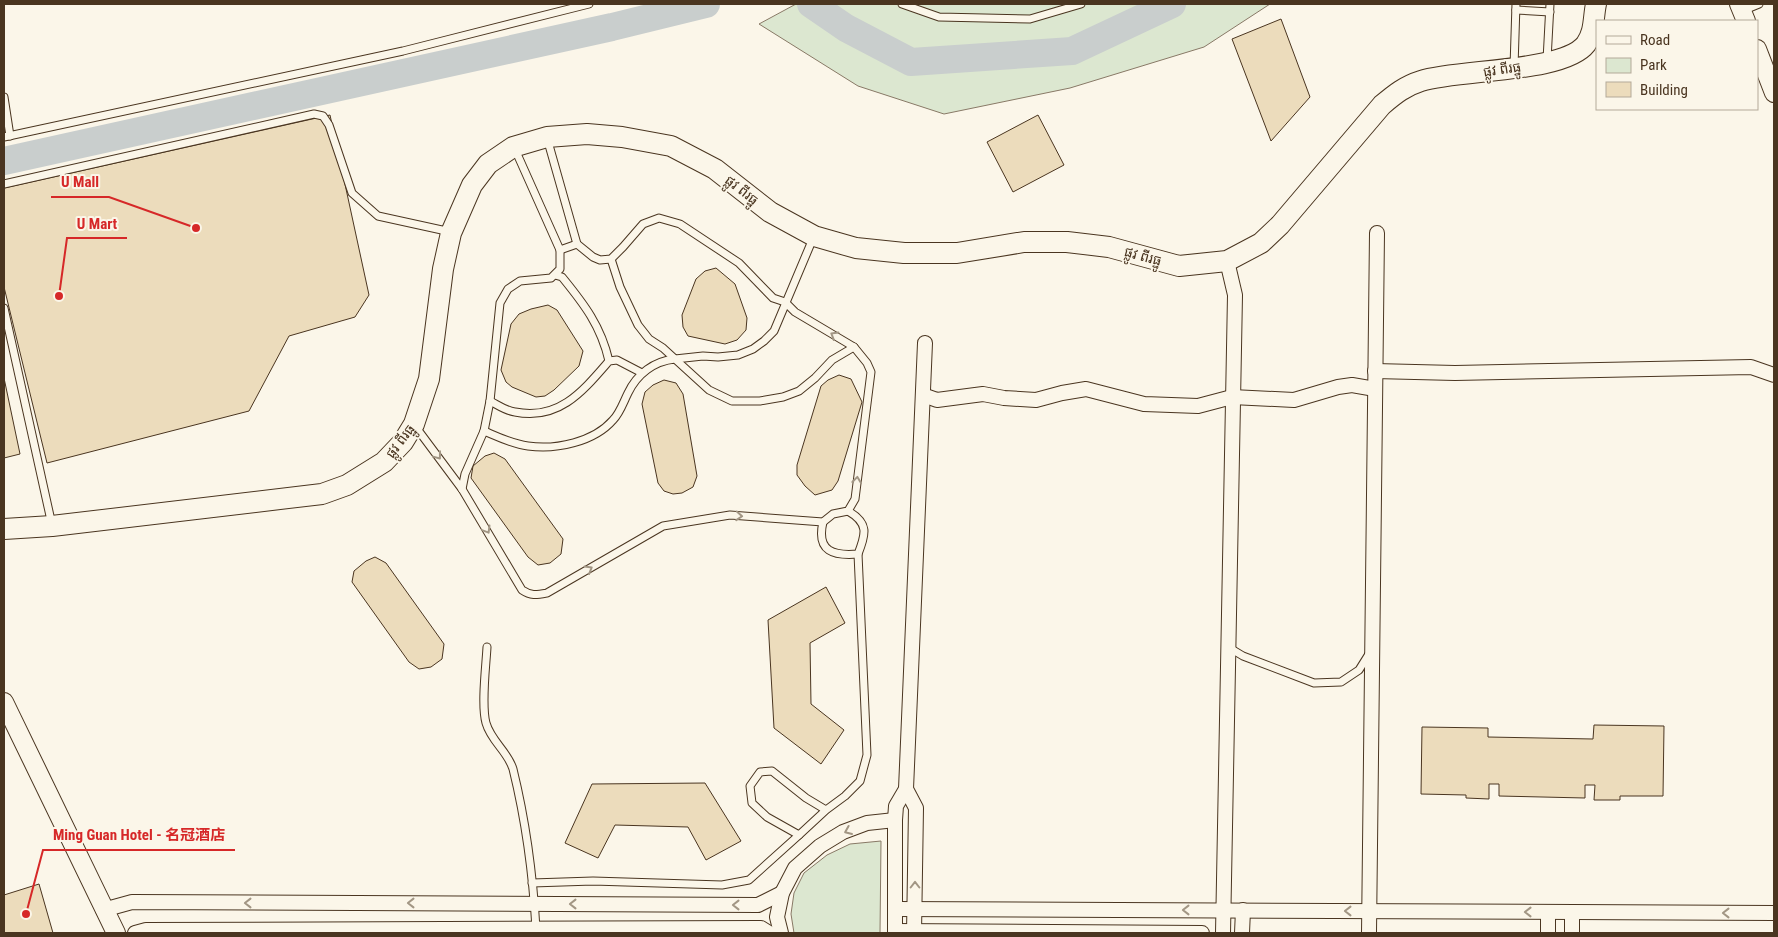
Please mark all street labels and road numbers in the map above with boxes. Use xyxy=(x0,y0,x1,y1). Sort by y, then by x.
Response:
street label: ផ្លូវ ពីរធ្នូ xyxy=(1482,58,1523,84)
street label: ផ្លូវ ពីរធ្នូ xyxy=(719,172,762,211)
street label: ផ្លូវ ពីរធ្នូ xyxy=(1121,243,1164,273)
street label: ផ្លូវ ពីរធ្នូ xyxy=(382,421,421,464)

